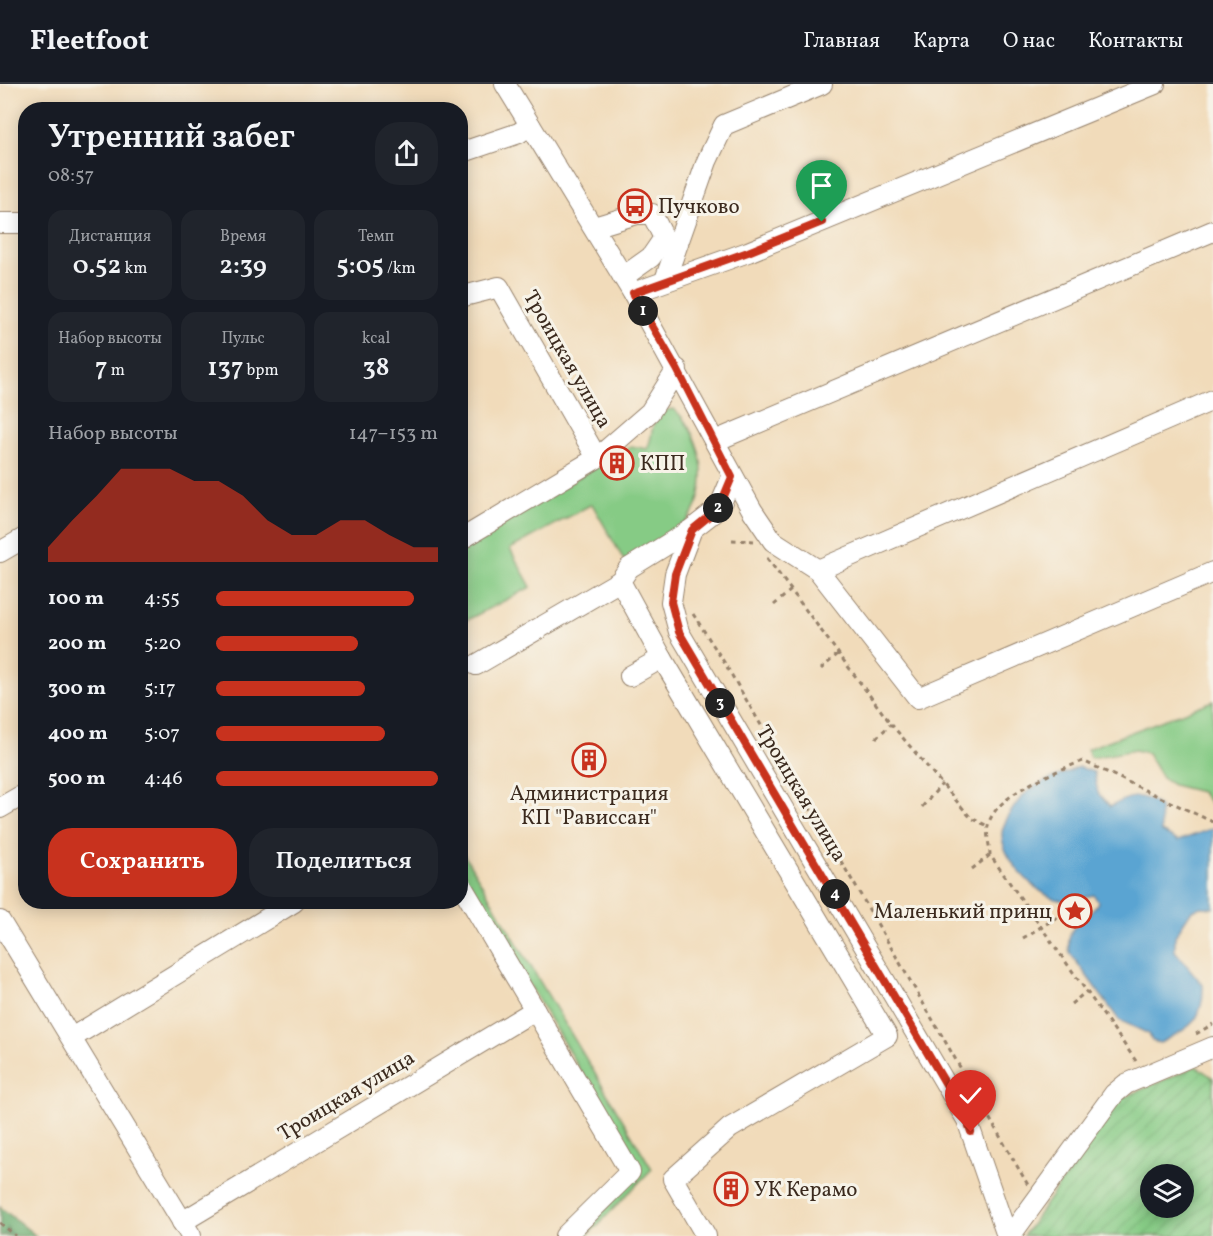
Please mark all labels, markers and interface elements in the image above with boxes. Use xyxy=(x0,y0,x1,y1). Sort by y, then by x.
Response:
text: Fleetfoot xyxy=(30,22,149,61)
text: Главная xyxy=(803,27,880,56)
text: Карта xyxy=(913,27,970,56)
text: О нас xyxy=(1003,27,1055,56)
text: Контакты xyxy=(1088,27,1183,56)
text: Утренний забег xyxy=(48,116,295,162)
button: share xyxy=(375,122,438,185)
pin xyxy=(796,160,847,222)
text: 08:57 xyxy=(48,162,94,190)
icon: arrive xyxy=(805,169,838,202)
bus stop icon: Пучково xyxy=(617,188,653,224)
place label: Пучково xyxy=(658,193,740,222)
text: Дистанция xyxy=(69,226,151,248)
text: Время xyxy=(220,226,266,248)
text: Темп xyxy=(358,226,394,248)
text: 0.52 xyxy=(73,248,121,284)
text: 2:39 xyxy=(219,248,267,284)
text: 5:05 xyxy=(336,248,384,284)
text: km xyxy=(121,258,147,280)
text: /km xyxy=(384,258,416,280)
street label: Троицкая улица xyxy=(515,285,618,434)
pin: 1 xyxy=(628,296,658,326)
text: 1 xyxy=(640,300,646,322)
text: Набор высоты xyxy=(58,328,162,350)
text: Пульс xyxy=(221,328,265,350)
text: kcal xyxy=(362,328,390,350)
text: 7 xyxy=(95,350,108,386)
text: 137 xyxy=(207,350,243,386)
text: 38 xyxy=(362,350,390,386)
text: m xyxy=(108,360,125,382)
text: bpm xyxy=(243,360,279,382)
text: Набор высоты xyxy=(48,420,178,448)
text: 147–153 m xyxy=(349,420,438,448)
building icon: КПП xyxy=(599,445,635,481)
place label: КПП xyxy=(640,450,685,479)
pin: 2 xyxy=(703,493,733,523)
text: 2 xyxy=(714,497,722,519)
text: 100 m xyxy=(48,585,104,613)
text: 4:55 xyxy=(144,585,180,613)
text: 200 m xyxy=(48,630,106,658)
text: 5:20 xyxy=(144,630,181,658)
text: 300 m xyxy=(48,675,106,703)
text: 5:17 xyxy=(144,675,176,703)
pin: 3 xyxy=(705,688,735,718)
text: 3 xyxy=(716,692,724,714)
text: 400 m xyxy=(48,720,108,748)
text: 5:07 xyxy=(144,720,180,748)
street label: Троицкая улица xyxy=(748,720,853,868)
building icon: Администрация КП "Рависсан" xyxy=(571,742,607,778)
text: 500 m xyxy=(48,765,106,793)
text: 4:46 xyxy=(144,765,183,793)
place label: Администрация КП "Рависсан" xyxy=(510,780,668,833)
button: Сохранить xyxy=(48,828,237,897)
button: Поделиться xyxy=(249,828,438,897)
pin: 4 xyxy=(820,879,850,909)
text: 4 xyxy=(830,883,840,905)
place icon: Маленький принц xyxy=(1057,893,1093,929)
place label: Маленький принц xyxy=(874,898,1052,927)
street label: Троицкая улица xyxy=(273,1044,421,1149)
pin xyxy=(945,1070,996,1132)
icon: check xyxy=(954,1079,987,1112)
map controls xyxy=(1140,1164,1194,1218)
button: layers xyxy=(1140,1164,1194,1218)
building icon: УК Керамо xyxy=(713,1171,749,1207)
place label: УК Керамо xyxy=(754,1176,857,1205)

